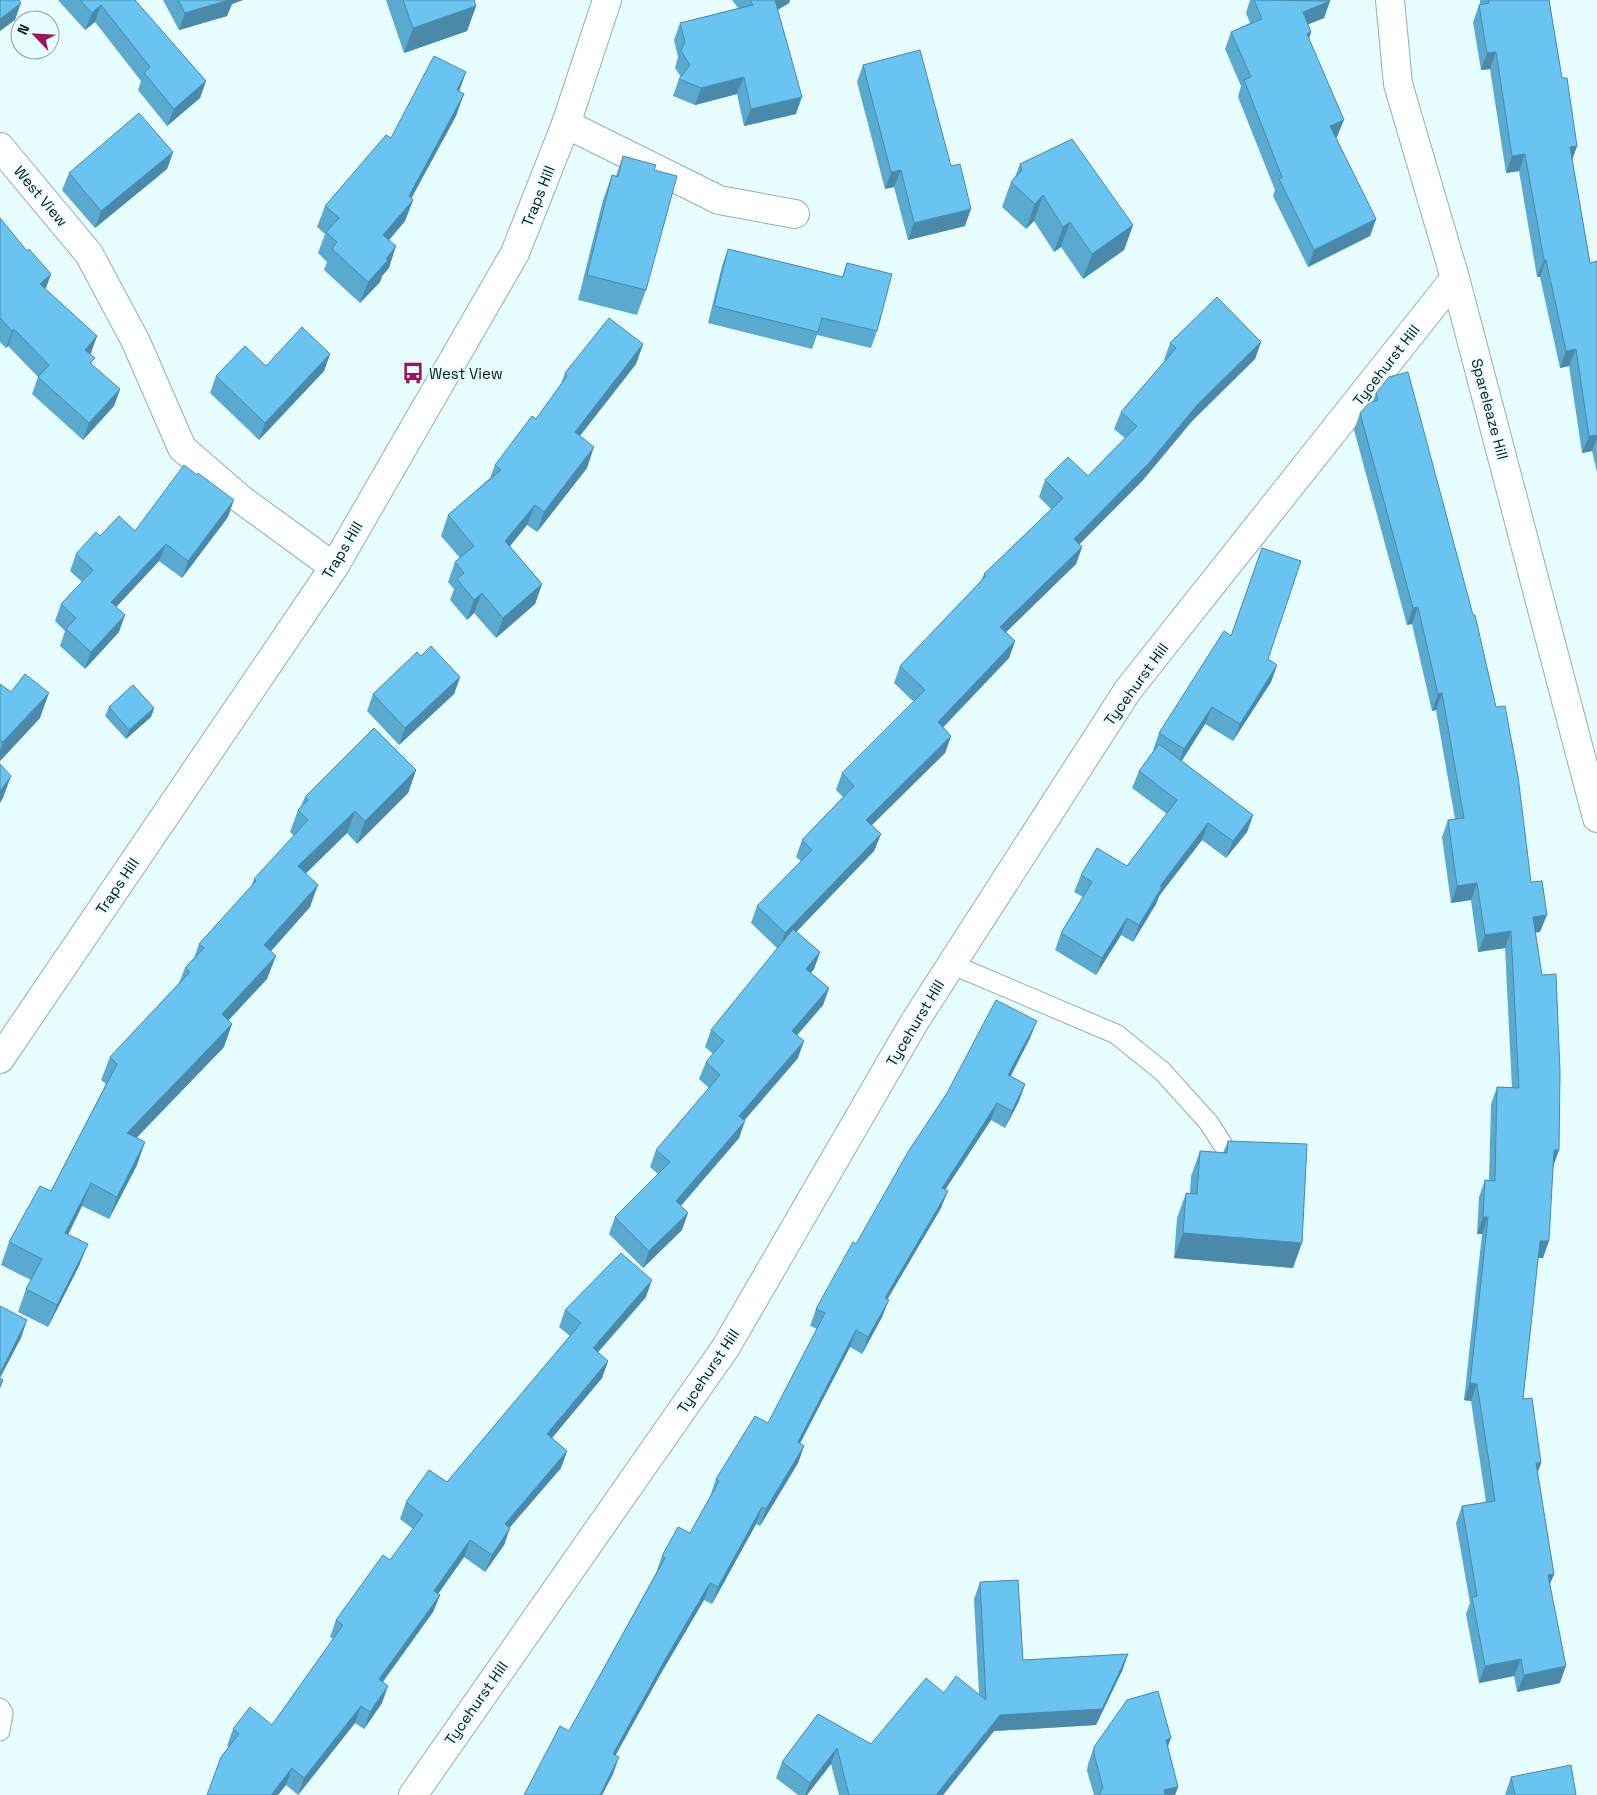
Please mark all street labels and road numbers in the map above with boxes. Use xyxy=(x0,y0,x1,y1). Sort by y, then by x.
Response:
street label: West View xyxy=(10,162,72,230)
street label: Traps Hill xyxy=(517,163,559,229)
street label: Tycehurst Hill xyxy=(1348,321,1424,409)
street label: Spareleaze Hill xyxy=(1467,356,1513,462)
street label: Traps Hill xyxy=(317,518,367,582)
street label: Tycehurst Hill xyxy=(1100,639,1172,729)
street label: Traps Hill xyxy=(91,854,143,918)
street label: Tycehurst Hill xyxy=(882,976,948,1070)
street label: Tycehurst Hill xyxy=(673,1325,743,1417)
street label: Tycehurst Hill xyxy=(440,1657,512,1749)

